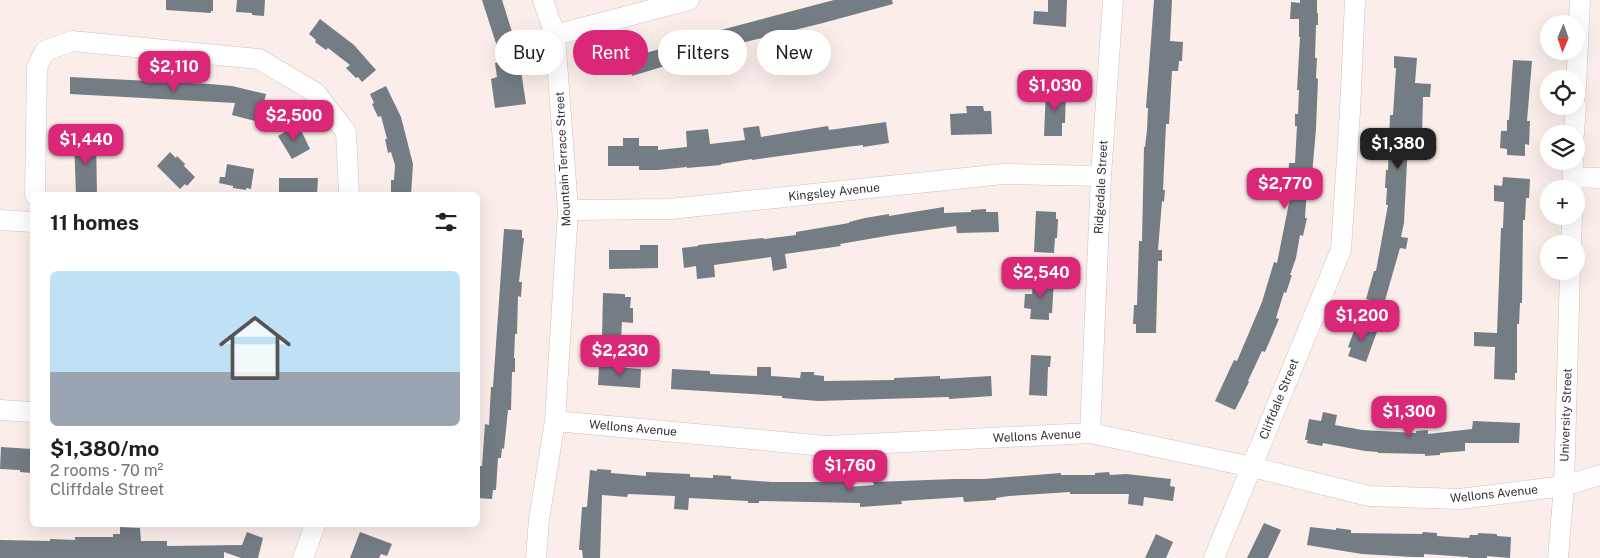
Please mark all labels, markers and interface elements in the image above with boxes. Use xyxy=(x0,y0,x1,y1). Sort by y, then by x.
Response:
north arrow xyxy=(1540,15,1585,60)
map controls xyxy=(1540,15,1585,280)
chip: Buy xyxy=(495,30,563,75)
chip: Rent xyxy=(573,30,648,75)
chip: Filters xyxy=(658,30,747,75)
chip: New xyxy=(757,30,831,75)
pin: $2,110 xyxy=(133,51,215,93)
text: $2,110 xyxy=(149,57,199,76)
pin: $1,030 xyxy=(1014,70,1096,112)
button: locate xyxy=(1540,70,1585,115)
text: $1,030 xyxy=(1028,76,1082,95)
street label: Mountain Terrace Street xyxy=(552,91,574,227)
pin: $2,500 xyxy=(253,100,335,142)
text: $2,500 xyxy=(266,106,322,125)
pin: $1,440 xyxy=(45,124,127,166)
button: layers xyxy=(1540,125,1585,170)
pin: $1,380 xyxy=(1357,128,1439,170)
text: $1,440 xyxy=(59,130,113,149)
text: $1,380 xyxy=(1371,134,1425,153)
street label: Ridgedale Street xyxy=(1092,139,1110,234)
pin: $2,770 xyxy=(1244,168,1326,210)
text: $2,770 xyxy=(1258,174,1312,193)
street label: Kingsley Avenue xyxy=(787,180,881,204)
button: + xyxy=(1540,180,1585,225)
icon: filters xyxy=(432,208,460,236)
text: 11 homes xyxy=(50,210,139,235)
button: − xyxy=(1540,235,1585,280)
pin: $2,540 xyxy=(1000,256,1082,299)
text: $2,540 xyxy=(1012,263,1070,282)
pin: $1,200 xyxy=(1321,300,1403,342)
icon: home xyxy=(210,303,300,393)
text: $1,200 xyxy=(1335,306,1389,325)
pin: $2,230 xyxy=(579,334,661,377)
text: $2,230 xyxy=(592,341,648,360)
street label: Cliffdale Street xyxy=(1256,356,1302,441)
street label: University Street xyxy=(1557,368,1575,462)
pin: $1,300 xyxy=(1368,396,1450,438)
text: $1,300 xyxy=(1382,402,1436,421)
street label: Wellons Avenue xyxy=(588,417,678,439)
street label: Wellons Avenue xyxy=(993,427,1082,445)
text: $1,380/mo xyxy=(50,436,159,461)
pin: $1,760 xyxy=(809,450,891,492)
text: $1,760 xyxy=(824,456,876,475)
text: 2 rooms · 70 m² xyxy=(50,461,163,480)
text: Cliffdale Street xyxy=(50,480,164,499)
street label: Wellons Avenue xyxy=(1449,482,1539,506)

